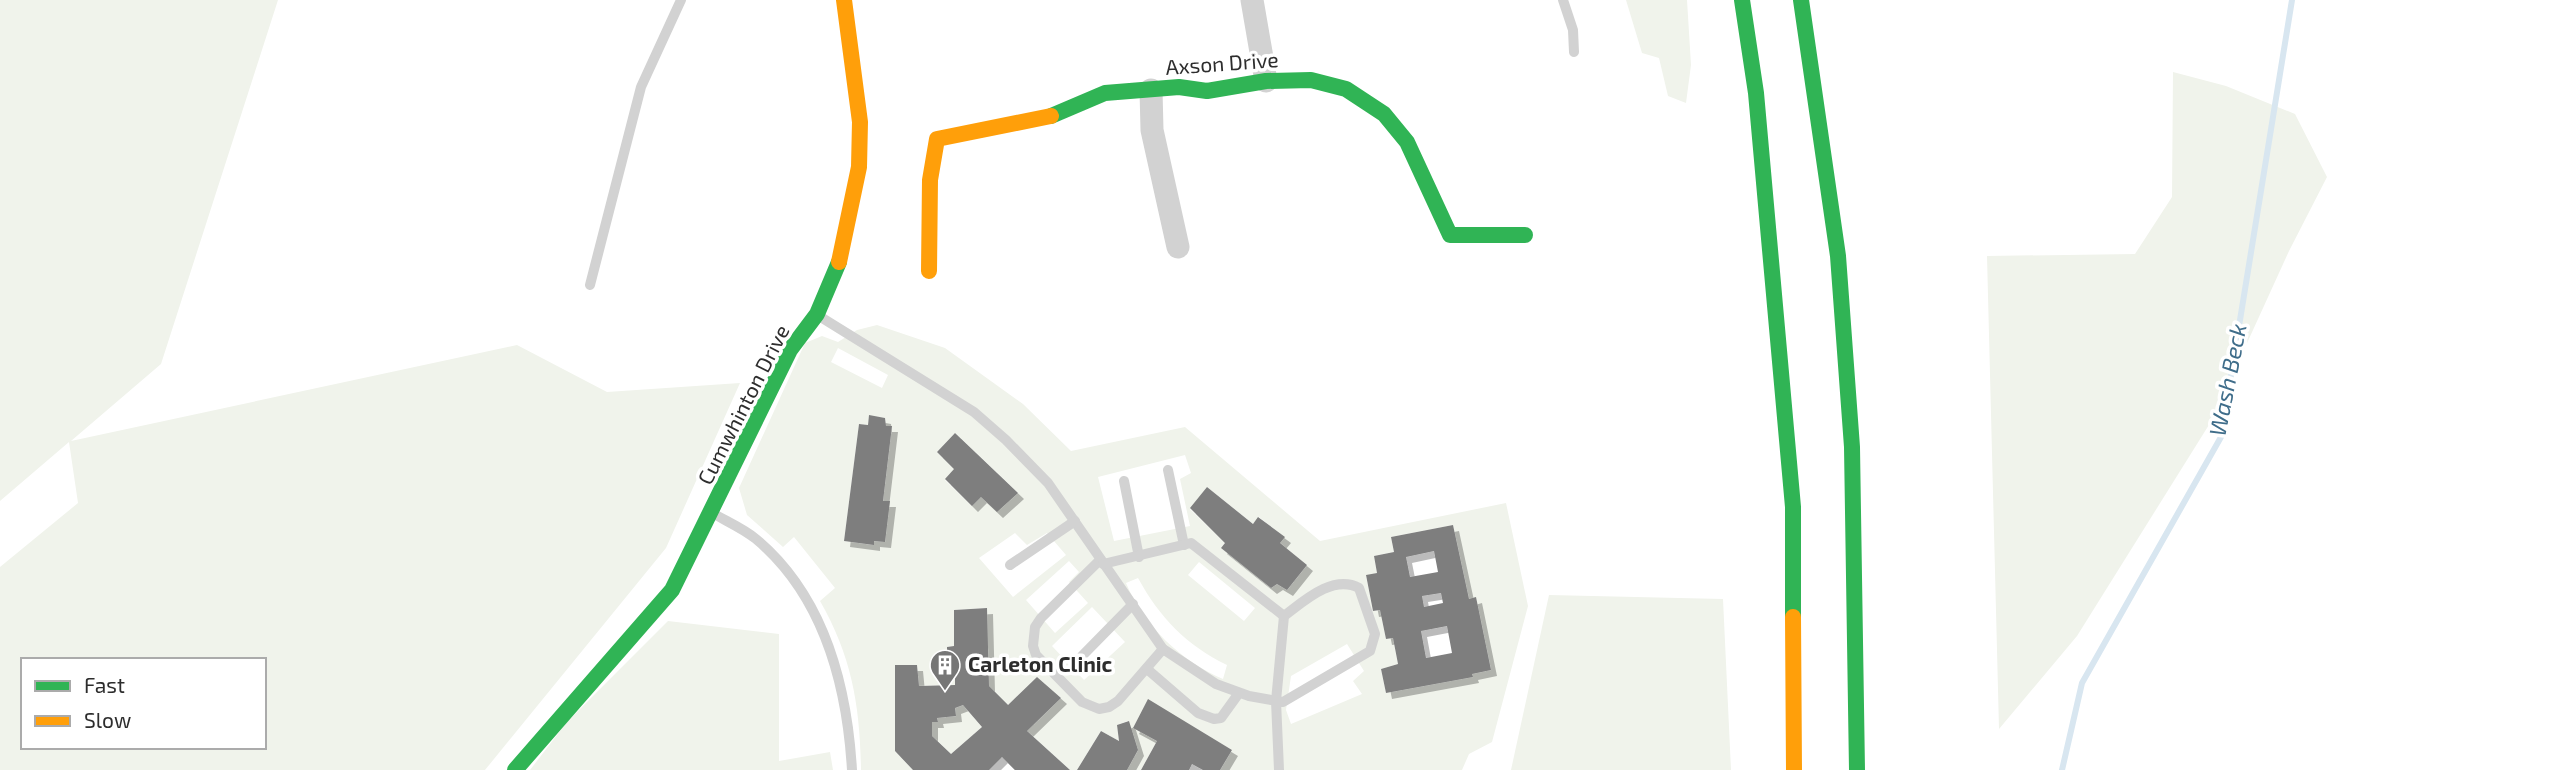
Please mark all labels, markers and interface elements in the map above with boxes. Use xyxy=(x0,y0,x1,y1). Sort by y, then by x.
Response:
street label: Axson Drive xyxy=(1164,46,1279,79)
street label: Cumwhinton Drive xyxy=(692,320,794,488)
water label: Wash Beck xyxy=(2202,321,2252,439)
building icon: Carleton Clinic xyxy=(928,648,962,692)
place label: Carleton Clinic xyxy=(968,651,1113,676)
legend xyxy=(21,658,266,749)
text: Fast xyxy=(84,672,125,697)
text: Slow xyxy=(84,707,131,732)

